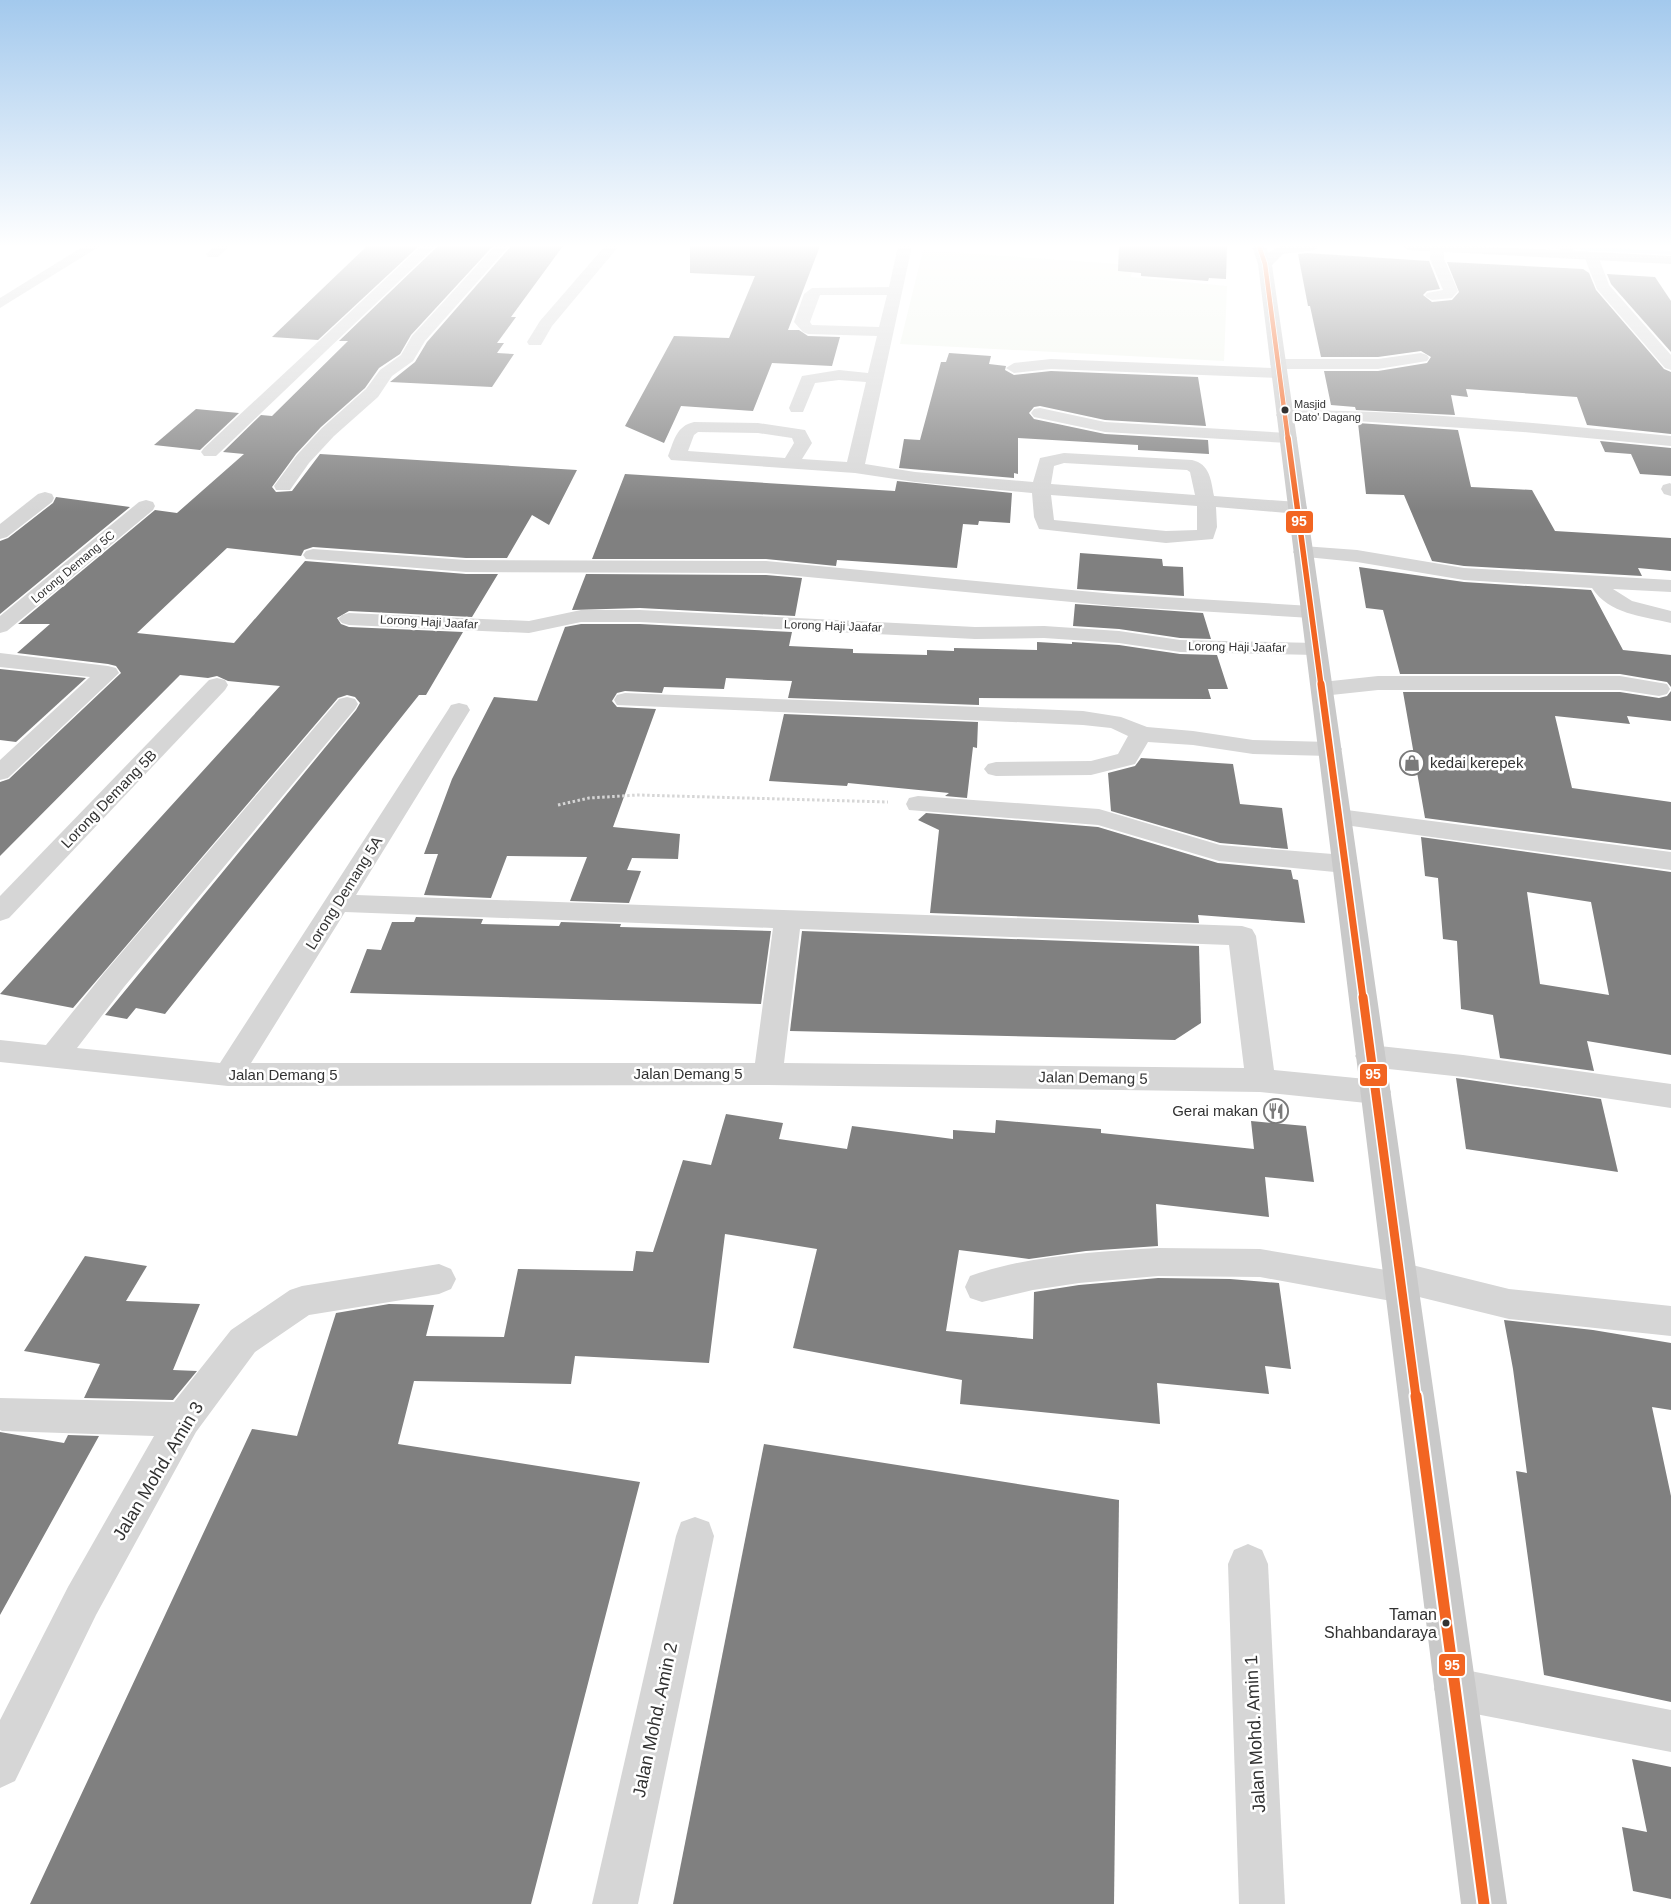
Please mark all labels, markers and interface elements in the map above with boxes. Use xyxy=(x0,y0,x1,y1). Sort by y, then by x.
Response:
place label: Masjid Dato' Dagang xyxy=(1294,398,1361,423)
marker: Masjid Dato' Dagang xyxy=(1280,405,1290,415)
line badge: 95 xyxy=(1285,510,1314,534)
text: 95 xyxy=(1291,513,1307,529)
street label: Lorong Demang 5C xyxy=(28,528,118,606)
street label: Lorong Haji Jaafar xyxy=(380,612,478,632)
street label: Lorong Haji Jaafar xyxy=(784,617,882,635)
street label: Lorong Haji Jaafar xyxy=(1188,639,1286,655)
street label: Lorong Demang 5B xyxy=(57,746,160,851)
shop icon: kedai kerepek xyxy=(1399,750,1425,776)
place label: kedai kerepek xyxy=(1430,754,1524,771)
street label: Lorong Demang 5A xyxy=(302,833,385,952)
line badge: 95 xyxy=(1359,1063,1388,1087)
street label: Jalan Demang 5 xyxy=(633,1065,743,1082)
street label: Jalan Demang 5 xyxy=(228,1066,338,1083)
text: 95 xyxy=(1365,1066,1381,1082)
street label: Jalan Demang 5 xyxy=(1038,1068,1148,1087)
restaurant icon: Gerai makan xyxy=(1263,1098,1289,1124)
place label: Gerai makan xyxy=(1172,1102,1258,1119)
street label: Jalan Mohd. Amin 3 xyxy=(109,1398,207,1544)
place label: Taman Shahbandaraya xyxy=(1324,1606,1437,1641)
marker: Taman Shahbandaraya xyxy=(1441,1618,1451,1628)
street label: Jalan Mohd. Amin 2 xyxy=(629,1641,681,1799)
line badge: 95 xyxy=(1438,1653,1466,1677)
street label: Jalan Mohd. Amin 1 xyxy=(1241,1655,1269,1813)
text: 95 xyxy=(1444,1657,1460,1673)

